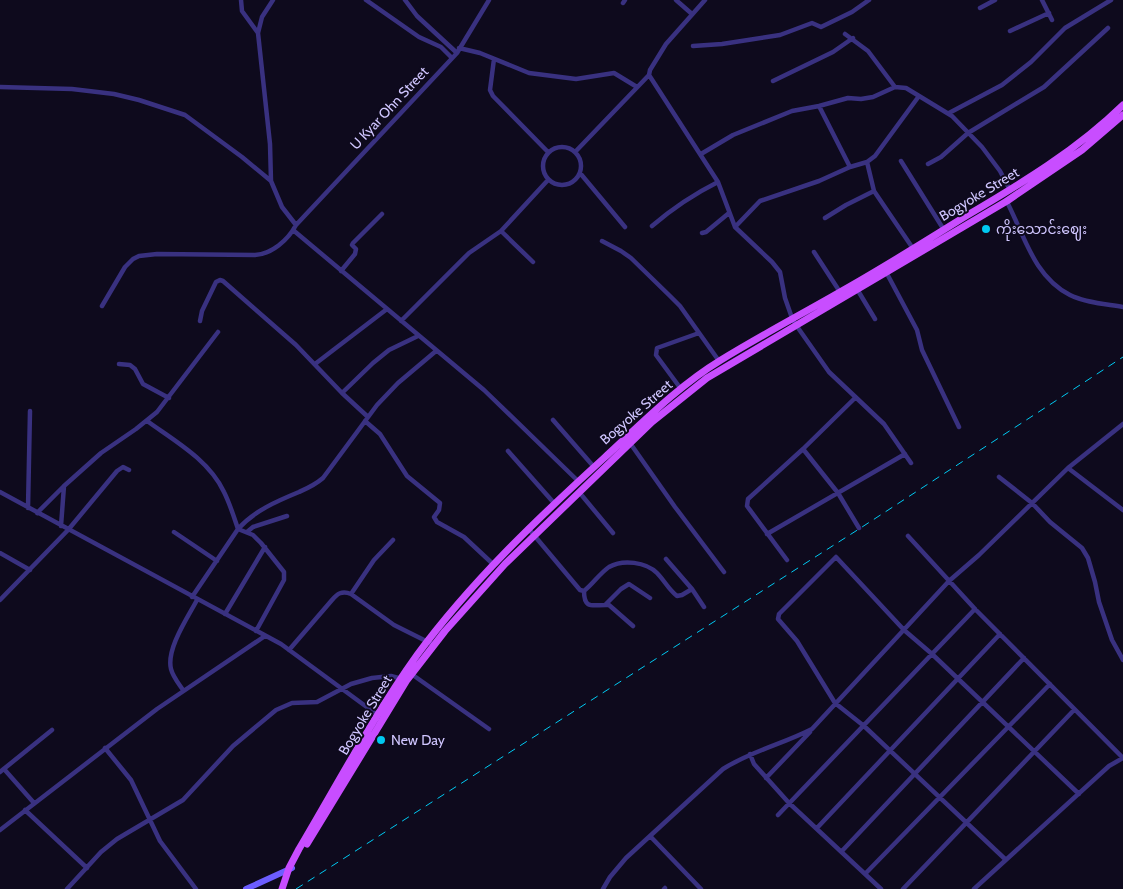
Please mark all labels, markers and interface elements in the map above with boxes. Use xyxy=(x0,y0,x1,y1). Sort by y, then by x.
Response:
street label: U Kyar Ohn Street xyxy=(346,63,432,153)
street label: Bogyoke Street xyxy=(936,163,1022,225)
place label: ကိုးသောင်းဈေး xyxy=(996,219,1087,241)
marker: ကိုးသောင်းဈေး xyxy=(980,223,992,235)
street label: Bogyoke Street xyxy=(596,376,676,448)
street label: Bogyoke Street xyxy=(334,672,396,758)
place label: New Day xyxy=(391,731,445,749)
marker: New Day xyxy=(375,734,387,746)

